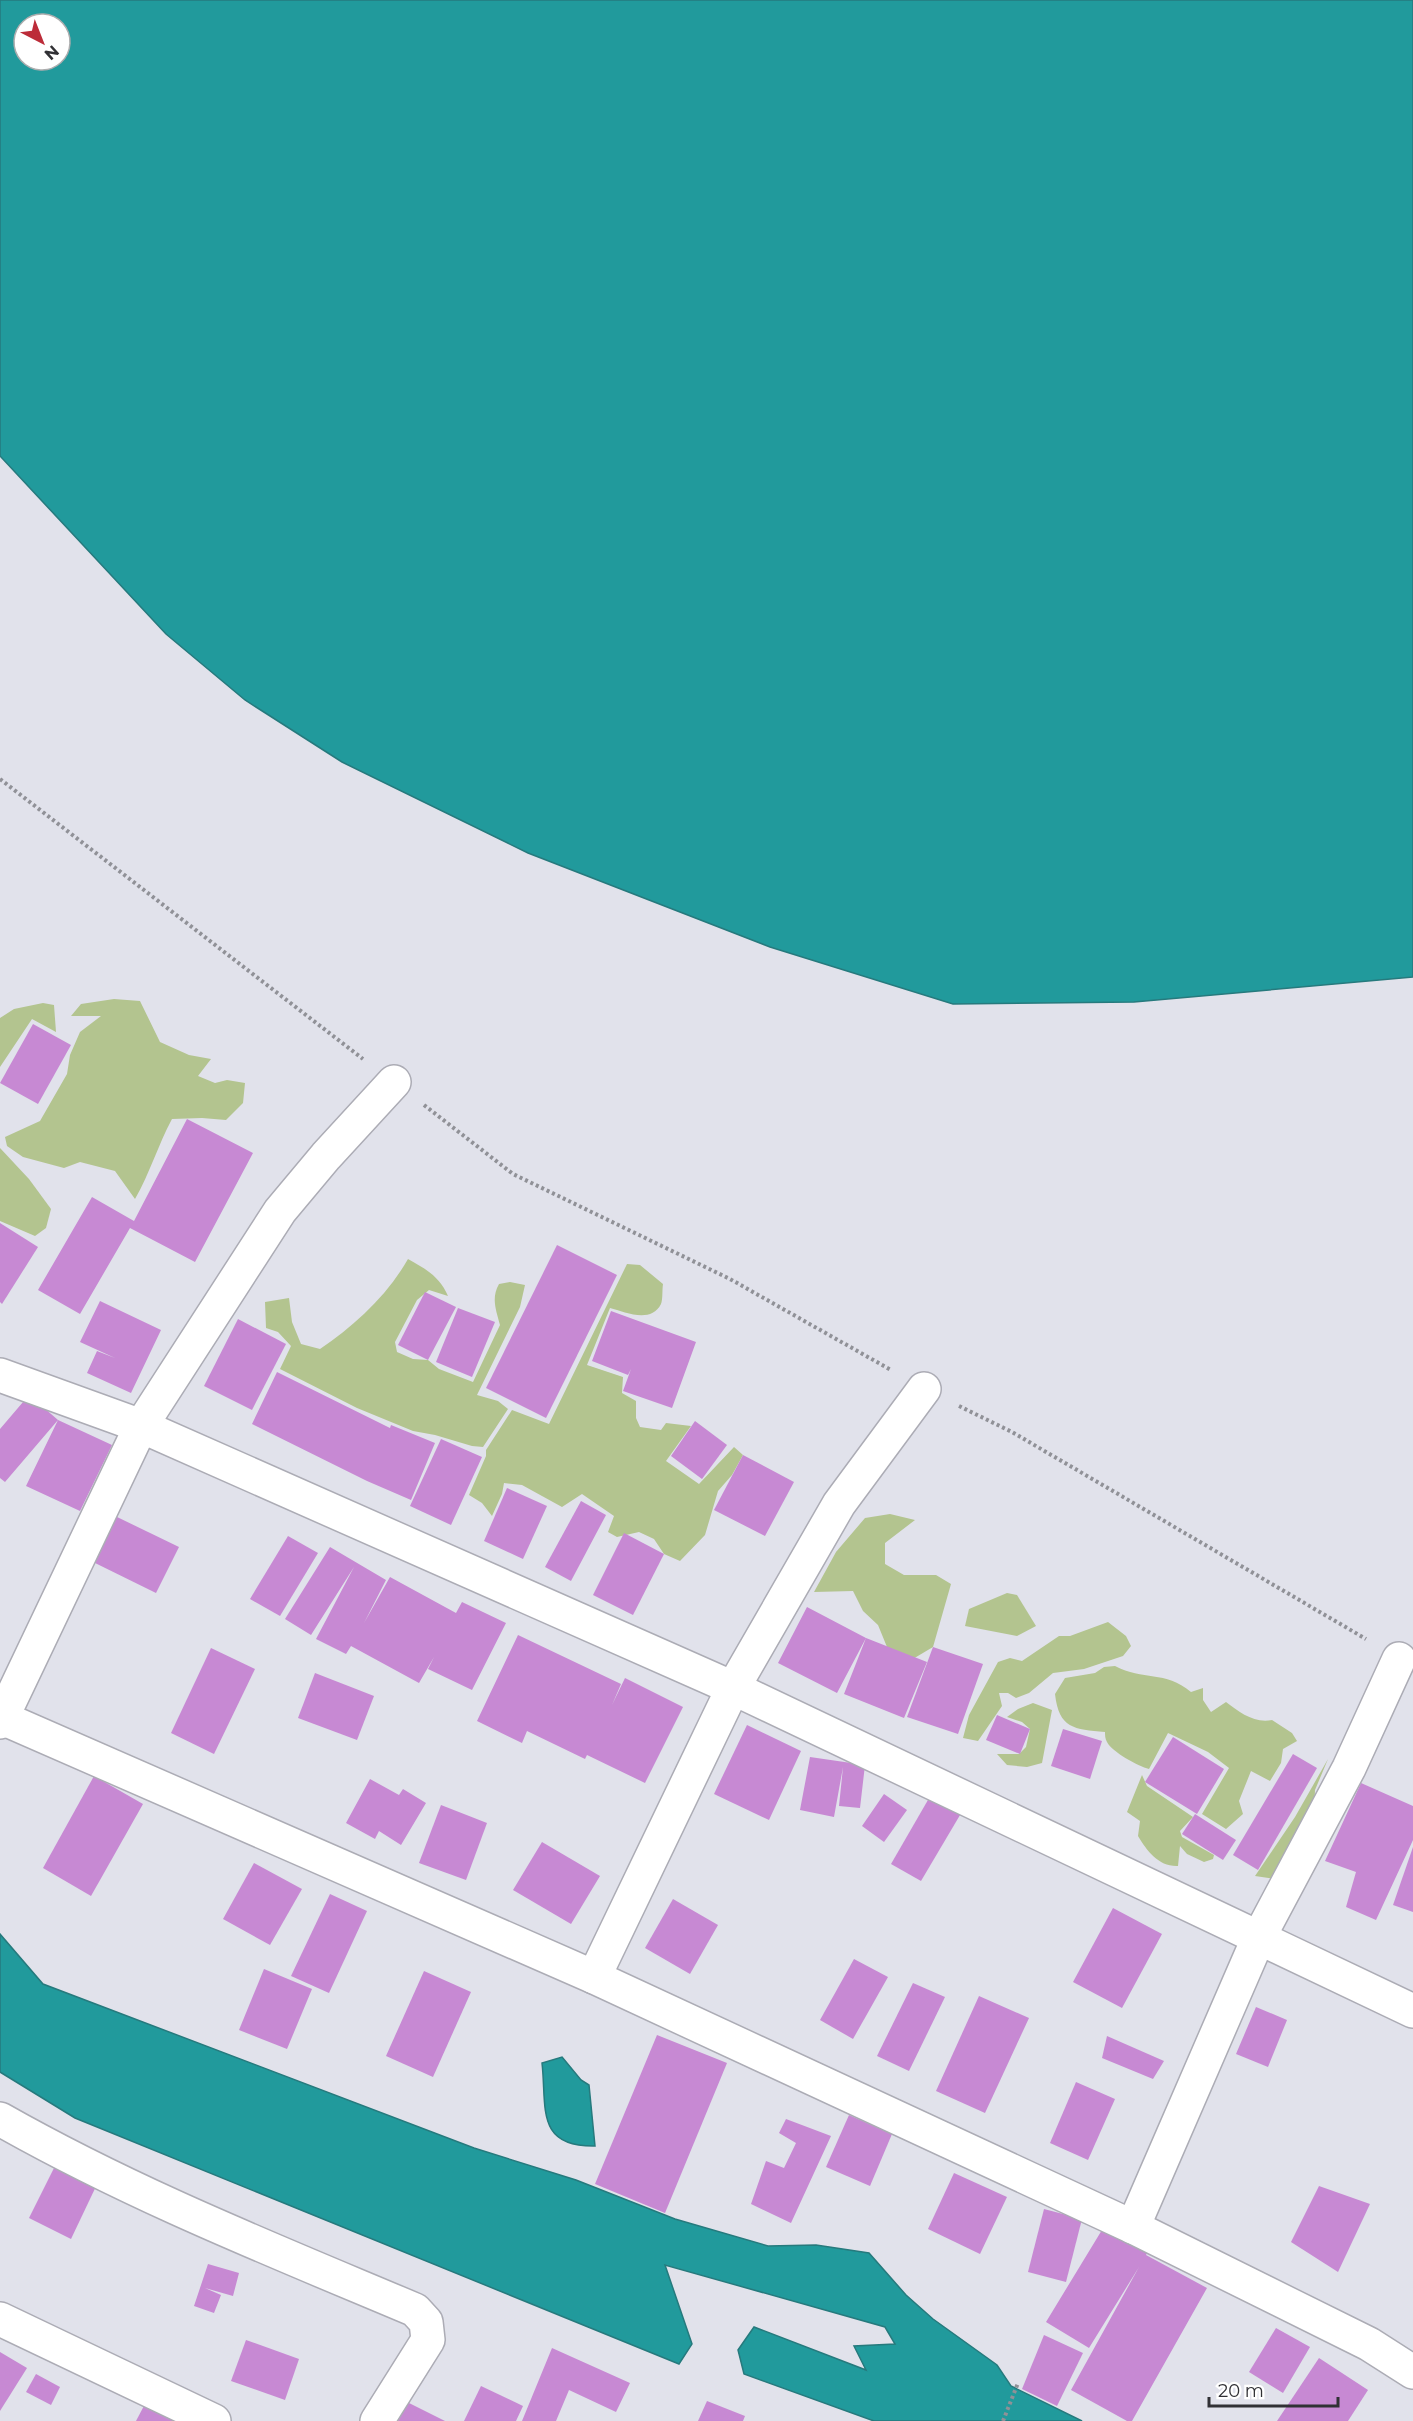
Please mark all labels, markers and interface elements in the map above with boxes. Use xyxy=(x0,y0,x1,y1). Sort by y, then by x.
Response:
north arrow xyxy=(12,12,72,72)
text: N xyxy=(41,41,63,64)
scale bar xyxy=(1209,2370,1338,2408)
text: 20 m xyxy=(1218,2380,1264,2402)

